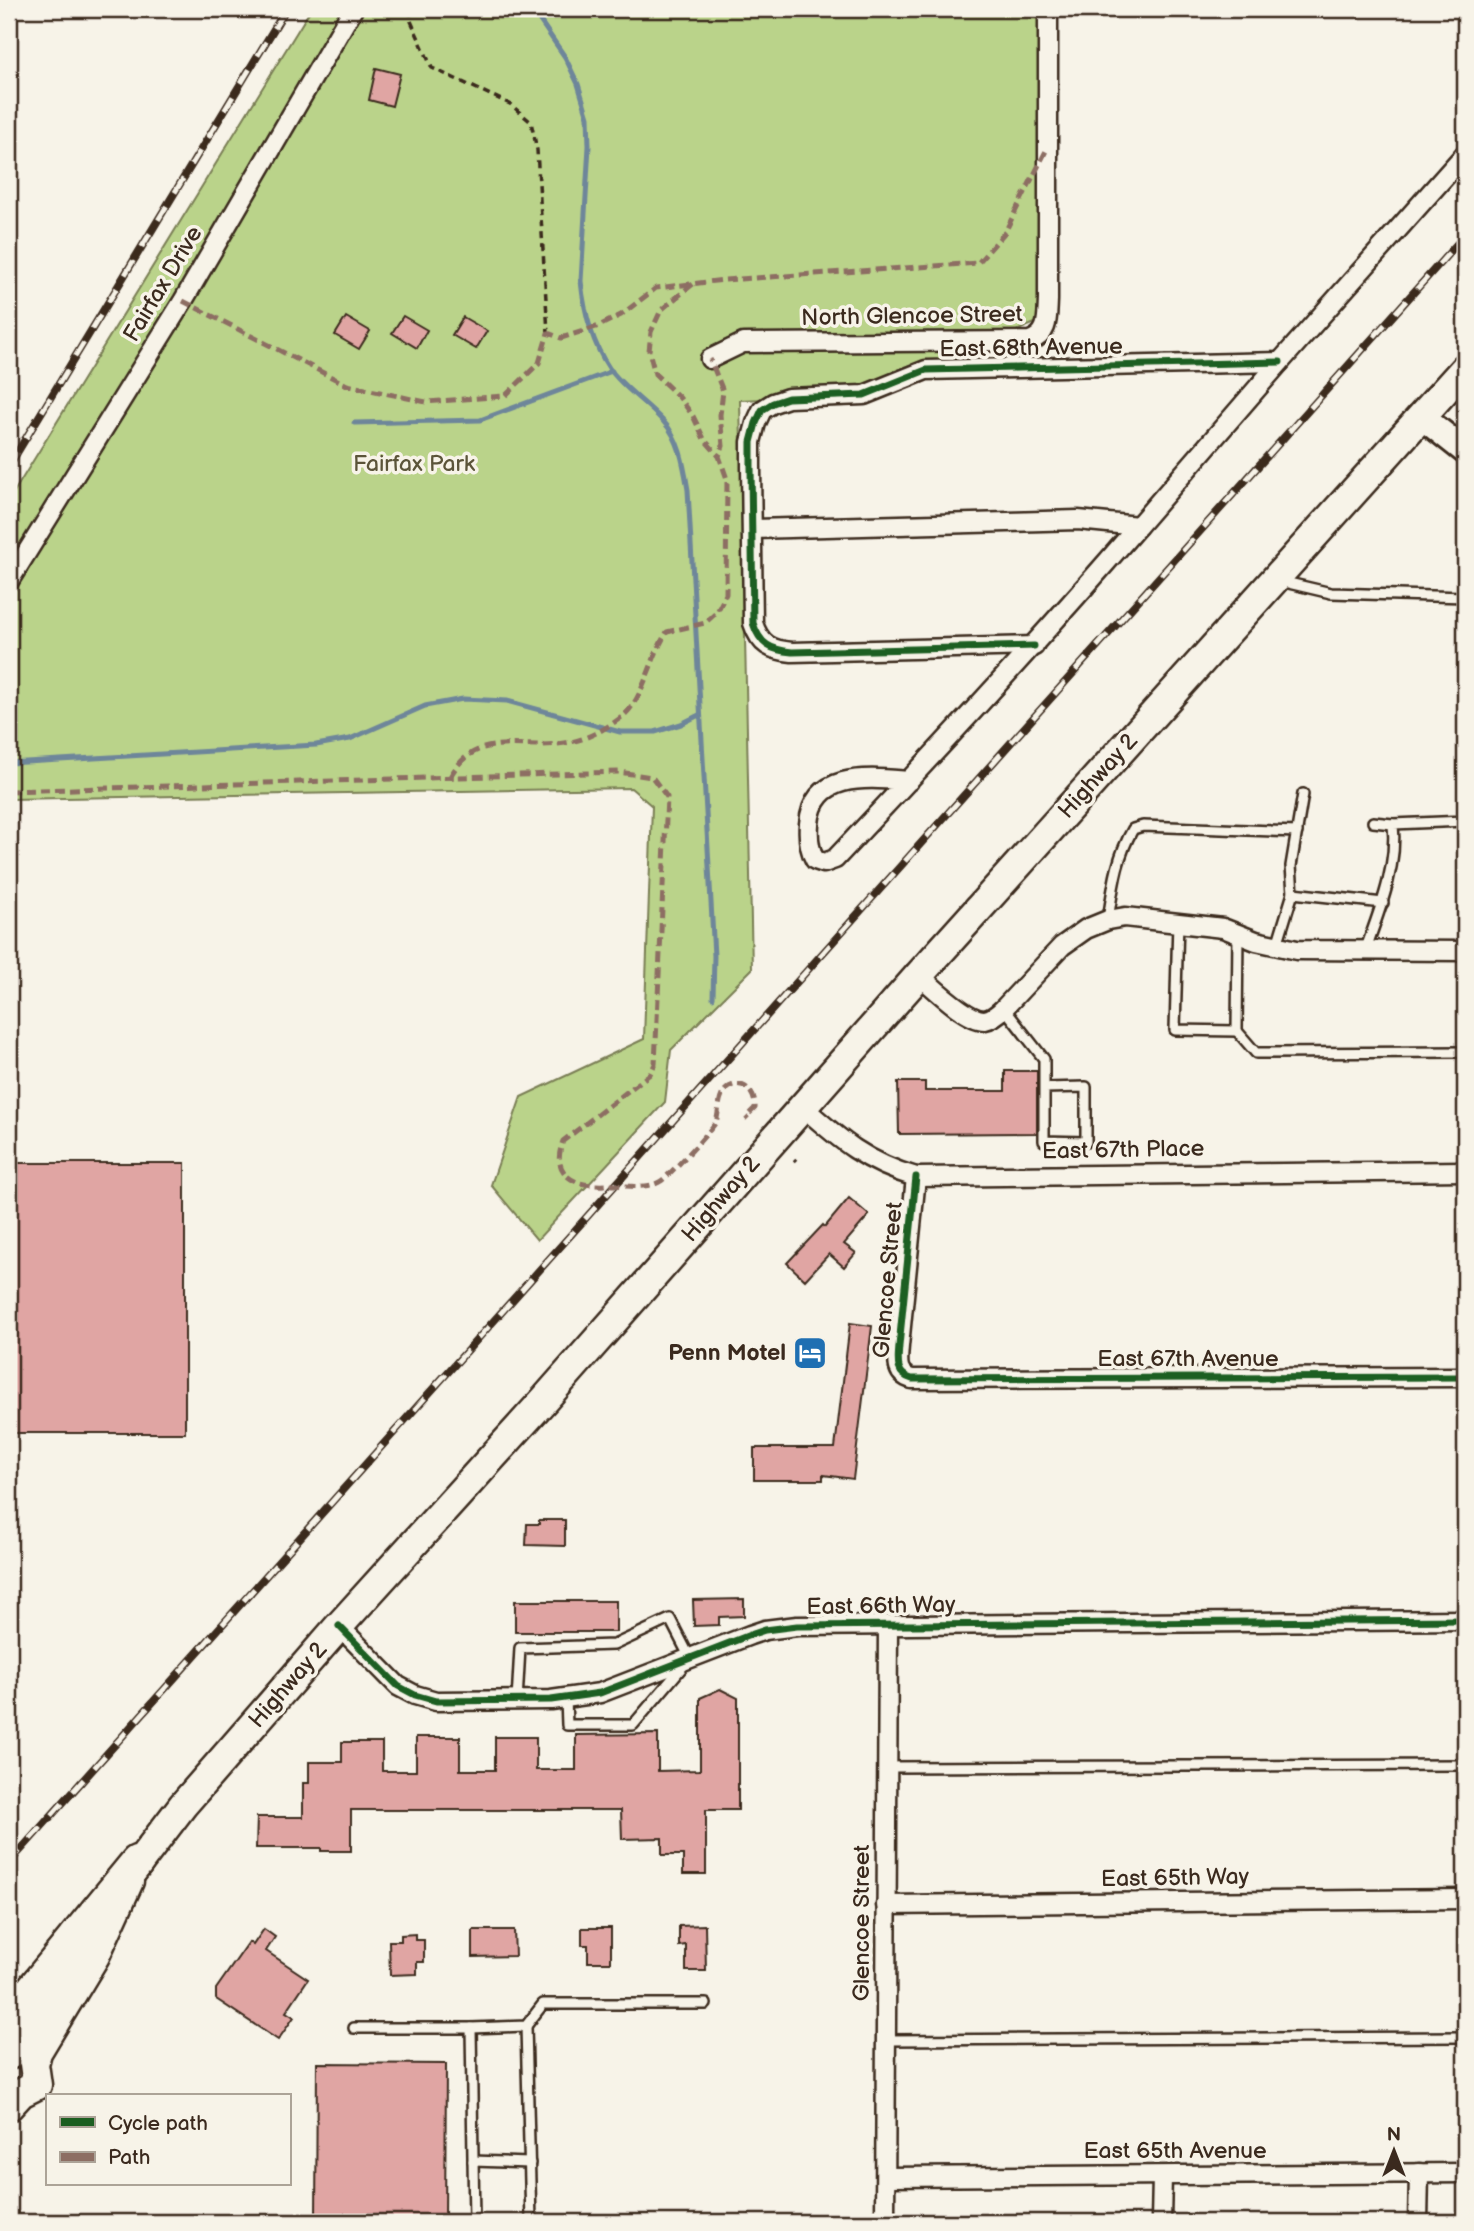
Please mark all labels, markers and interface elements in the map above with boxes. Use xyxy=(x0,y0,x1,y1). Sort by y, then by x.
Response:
street label: Fairfax Drive xyxy=(118,221,208,347)
street label: North Glencoe Street xyxy=(801,300,1023,332)
street label: East 68th Avenue xyxy=(939,332,1123,364)
park label: Fairfax Park xyxy=(353,450,476,478)
street label: Highway 2 xyxy=(1052,727,1144,824)
street label: East 67th Place xyxy=(1042,1135,1204,1165)
street label: Highway 2 xyxy=(676,1150,766,1248)
street label: Glencoe Street xyxy=(867,1201,909,1359)
hotel icon: Penn Motel xyxy=(791,1334,829,1372)
place label: Penn Motel xyxy=(668,1339,786,1367)
street label: East 67th Avenue xyxy=(1097,1345,1279,1373)
street label: East 66th Way xyxy=(806,1591,956,1621)
street label: Highway 2 xyxy=(243,1636,333,1734)
street label: Glencoe Street xyxy=(848,1845,876,2001)
street label: East 65th Way xyxy=(1101,1863,1250,1893)
legend xyxy=(46,2094,290,2186)
text: Cycle path xyxy=(108,2111,208,2136)
north arrow xyxy=(1358,2116,1428,2186)
text: N xyxy=(1387,2124,1401,2147)
street label: East 65th Avenue xyxy=(1083,2137,1267,2165)
text: Path xyxy=(108,2145,150,2170)

